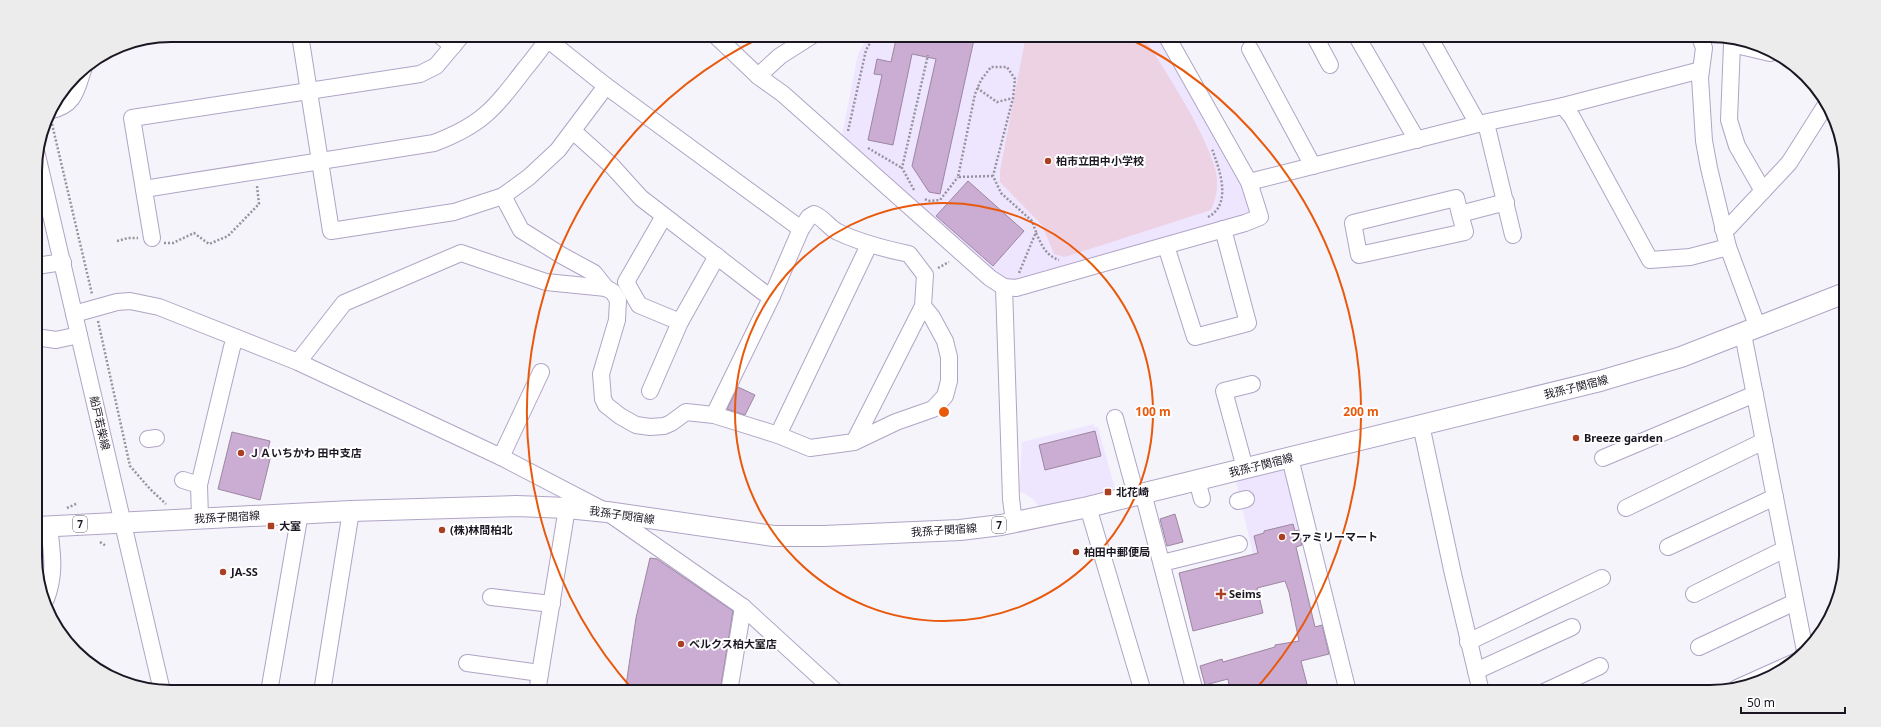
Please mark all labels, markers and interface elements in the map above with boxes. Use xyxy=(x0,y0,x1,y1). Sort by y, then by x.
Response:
place label: 柏市立田中小学校 xyxy=(1056,153,1144,168)
marker: 柏市立田中小学校 xyxy=(1043,156,1053,166)
street label: 我孫子関宿線 xyxy=(1542,371,1610,402)
street label: 船戸若柴線 xyxy=(87,394,114,451)
text: 100 m xyxy=(1135,403,1171,420)
text: 200 m xyxy=(1343,403,1379,420)
centre of rings xyxy=(937,405,951,419)
place label: Breeze garden xyxy=(1584,430,1663,445)
marker: Breeze garden xyxy=(1571,433,1581,443)
place label: ＪＡいちかわ 田中支店 xyxy=(249,445,362,460)
marker: ＪＡいちかわ 田中支店 xyxy=(236,448,246,458)
street label: 我孫子関宿線 xyxy=(1227,449,1295,480)
place label: 北花崎 xyxy=(1116,484,1149,499)
marker: 北花崎 xyxy=(1103,487,1113,497)
street label: 我孫子関宿線 xyxy=(588,502,656,527)
street label: 我孫子関宿線 xyxy=(194,507,260,526)
road number: 7 xyxy=(73,516,87,532)
road number: 7 xyxy=(992,517,1006,533)
place label: 大室 xyxy=(279,518,301,533)
street label: 我孫子関宿線 xyxy=(911,520,977,539)
marker: 大室 xyxy=(266,521,276,531)
place label: (株)林間柏北 xyxy=(450,522,512,537)
marker: (株)林間柏北 xyxy=(437,525,447,535)
place label: ファミリーマート xyxy=(1290,529,1378,544)
marker: ファミリーマート xyxy=(1277,532,1287,542)
place label: 柏田中郵便局 xyxy=(1084,544,1150,559)
marker: 柏田中郵便局 xyxy=(1071,547,1081,557)
place label: JA-SS xyxy=(230,564,258,579)
marker: JA-SS xyxy=(218,567,228,577)
place label: Seims xyxy=(1229,586,1262,601)
marker: Seims xyxy=(1216,589,1226,599)
place label: ベルクス柏大室店 xyxy=(689,636,777,651)
marker: ベルクス柏大室店 xyxy=(676,639,686,649)
scale bar xyxy=(1741,689,1845,715)
text: 50 m xyxy=(1747,694,1775,711)

